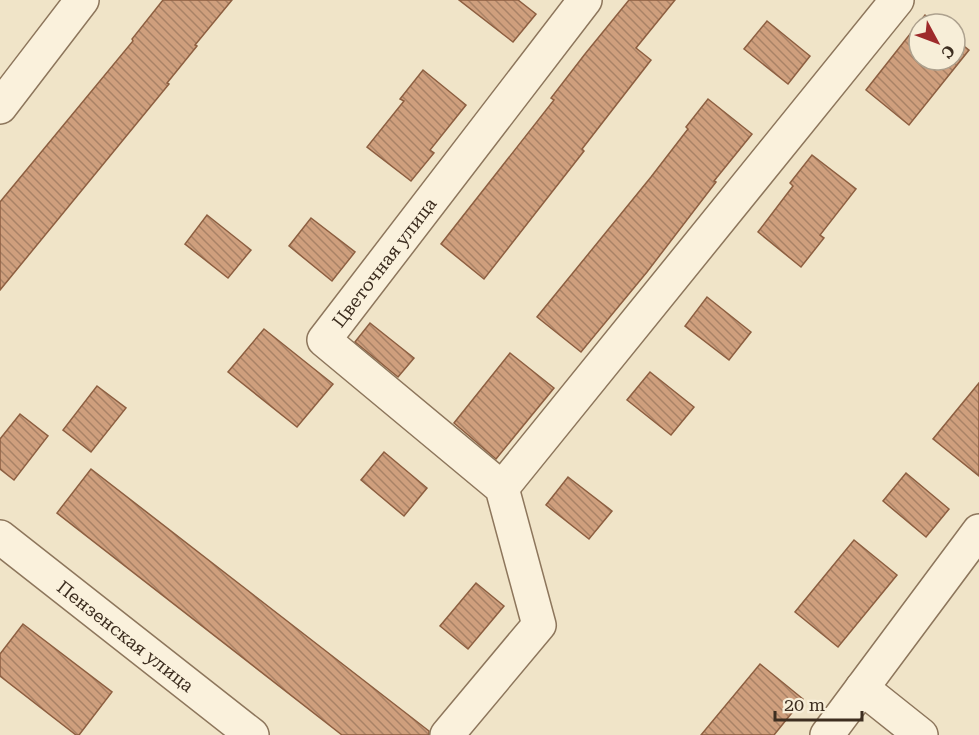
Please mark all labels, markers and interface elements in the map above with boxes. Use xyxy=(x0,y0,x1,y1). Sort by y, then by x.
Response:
north arrow xyxy=(907,12,967,72)
text: С xyxy=(937,41,959,62)
street label: Цветочная улица xyxy=(327,193,440,331)
street label: Пензенская улица xyxy=(53,576,198,696)
scale bar xyxy=(775,684,862,722)
text: 20 m xyxy=(784,694,825,715)

